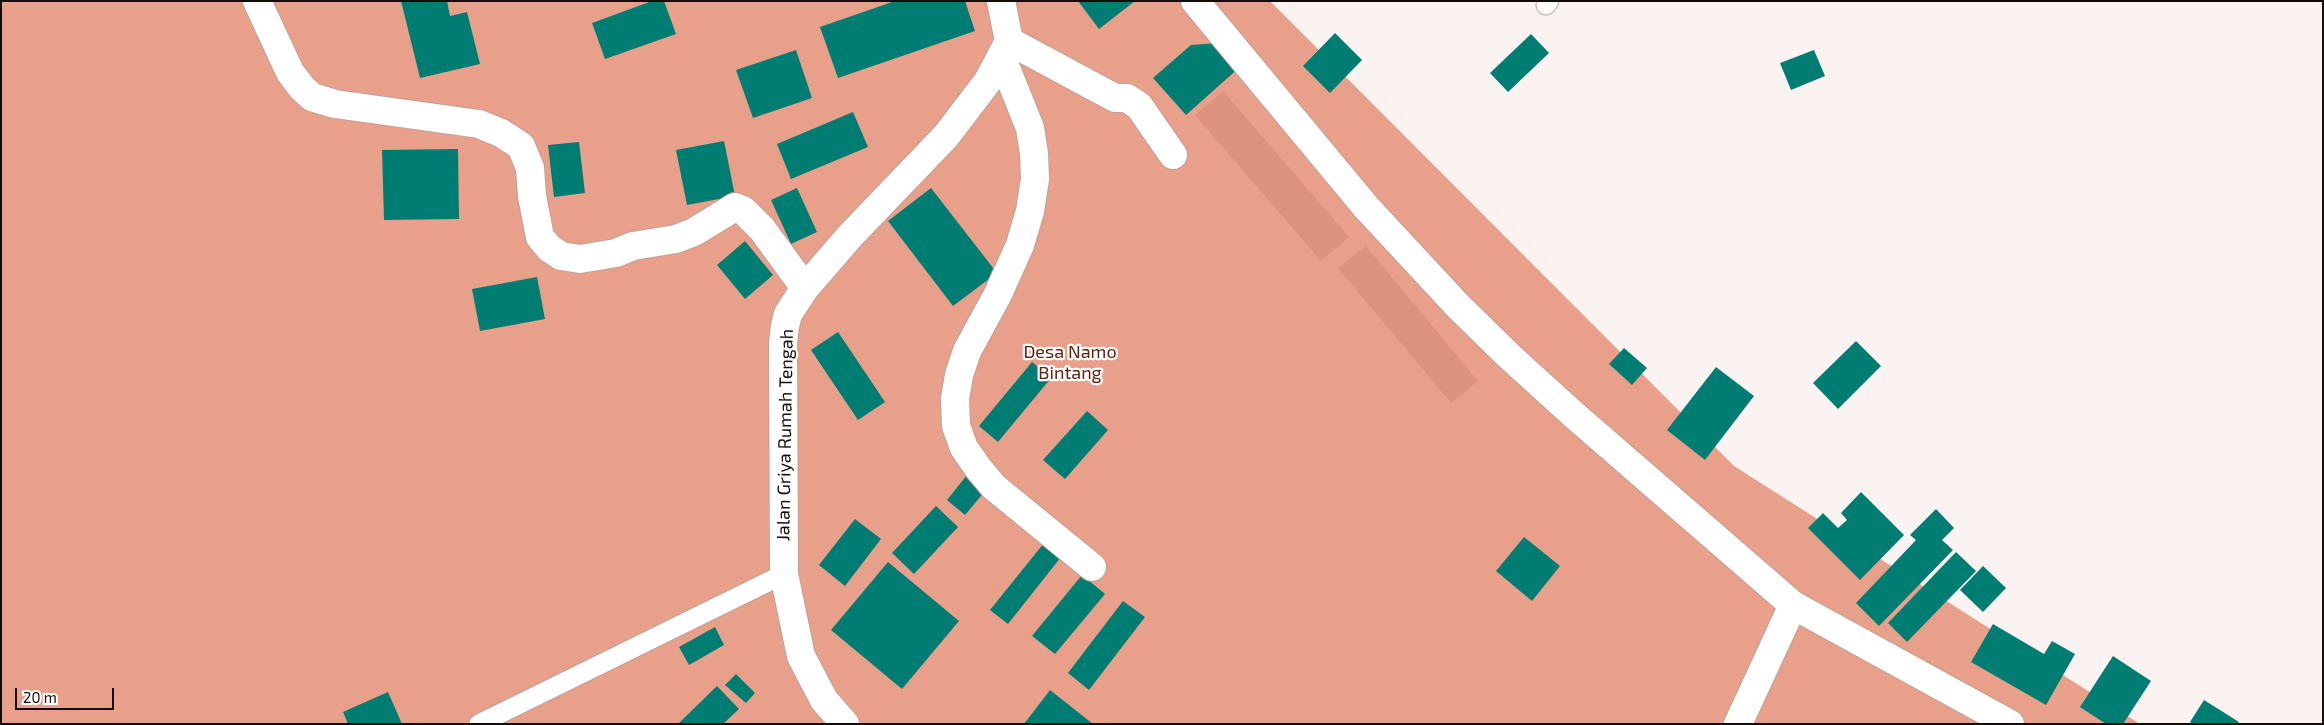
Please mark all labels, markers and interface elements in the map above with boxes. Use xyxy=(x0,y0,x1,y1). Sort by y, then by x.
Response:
street label: Jalan Griya Rumah Tengah xyxy=(772,329,798,541)
park label: Desa Namo Bintang xyxy=(1023,341,1117,384)
scale bar xyxy=(18,678,116,710)
text: 20 m xyxy=(23,688,57,706)

